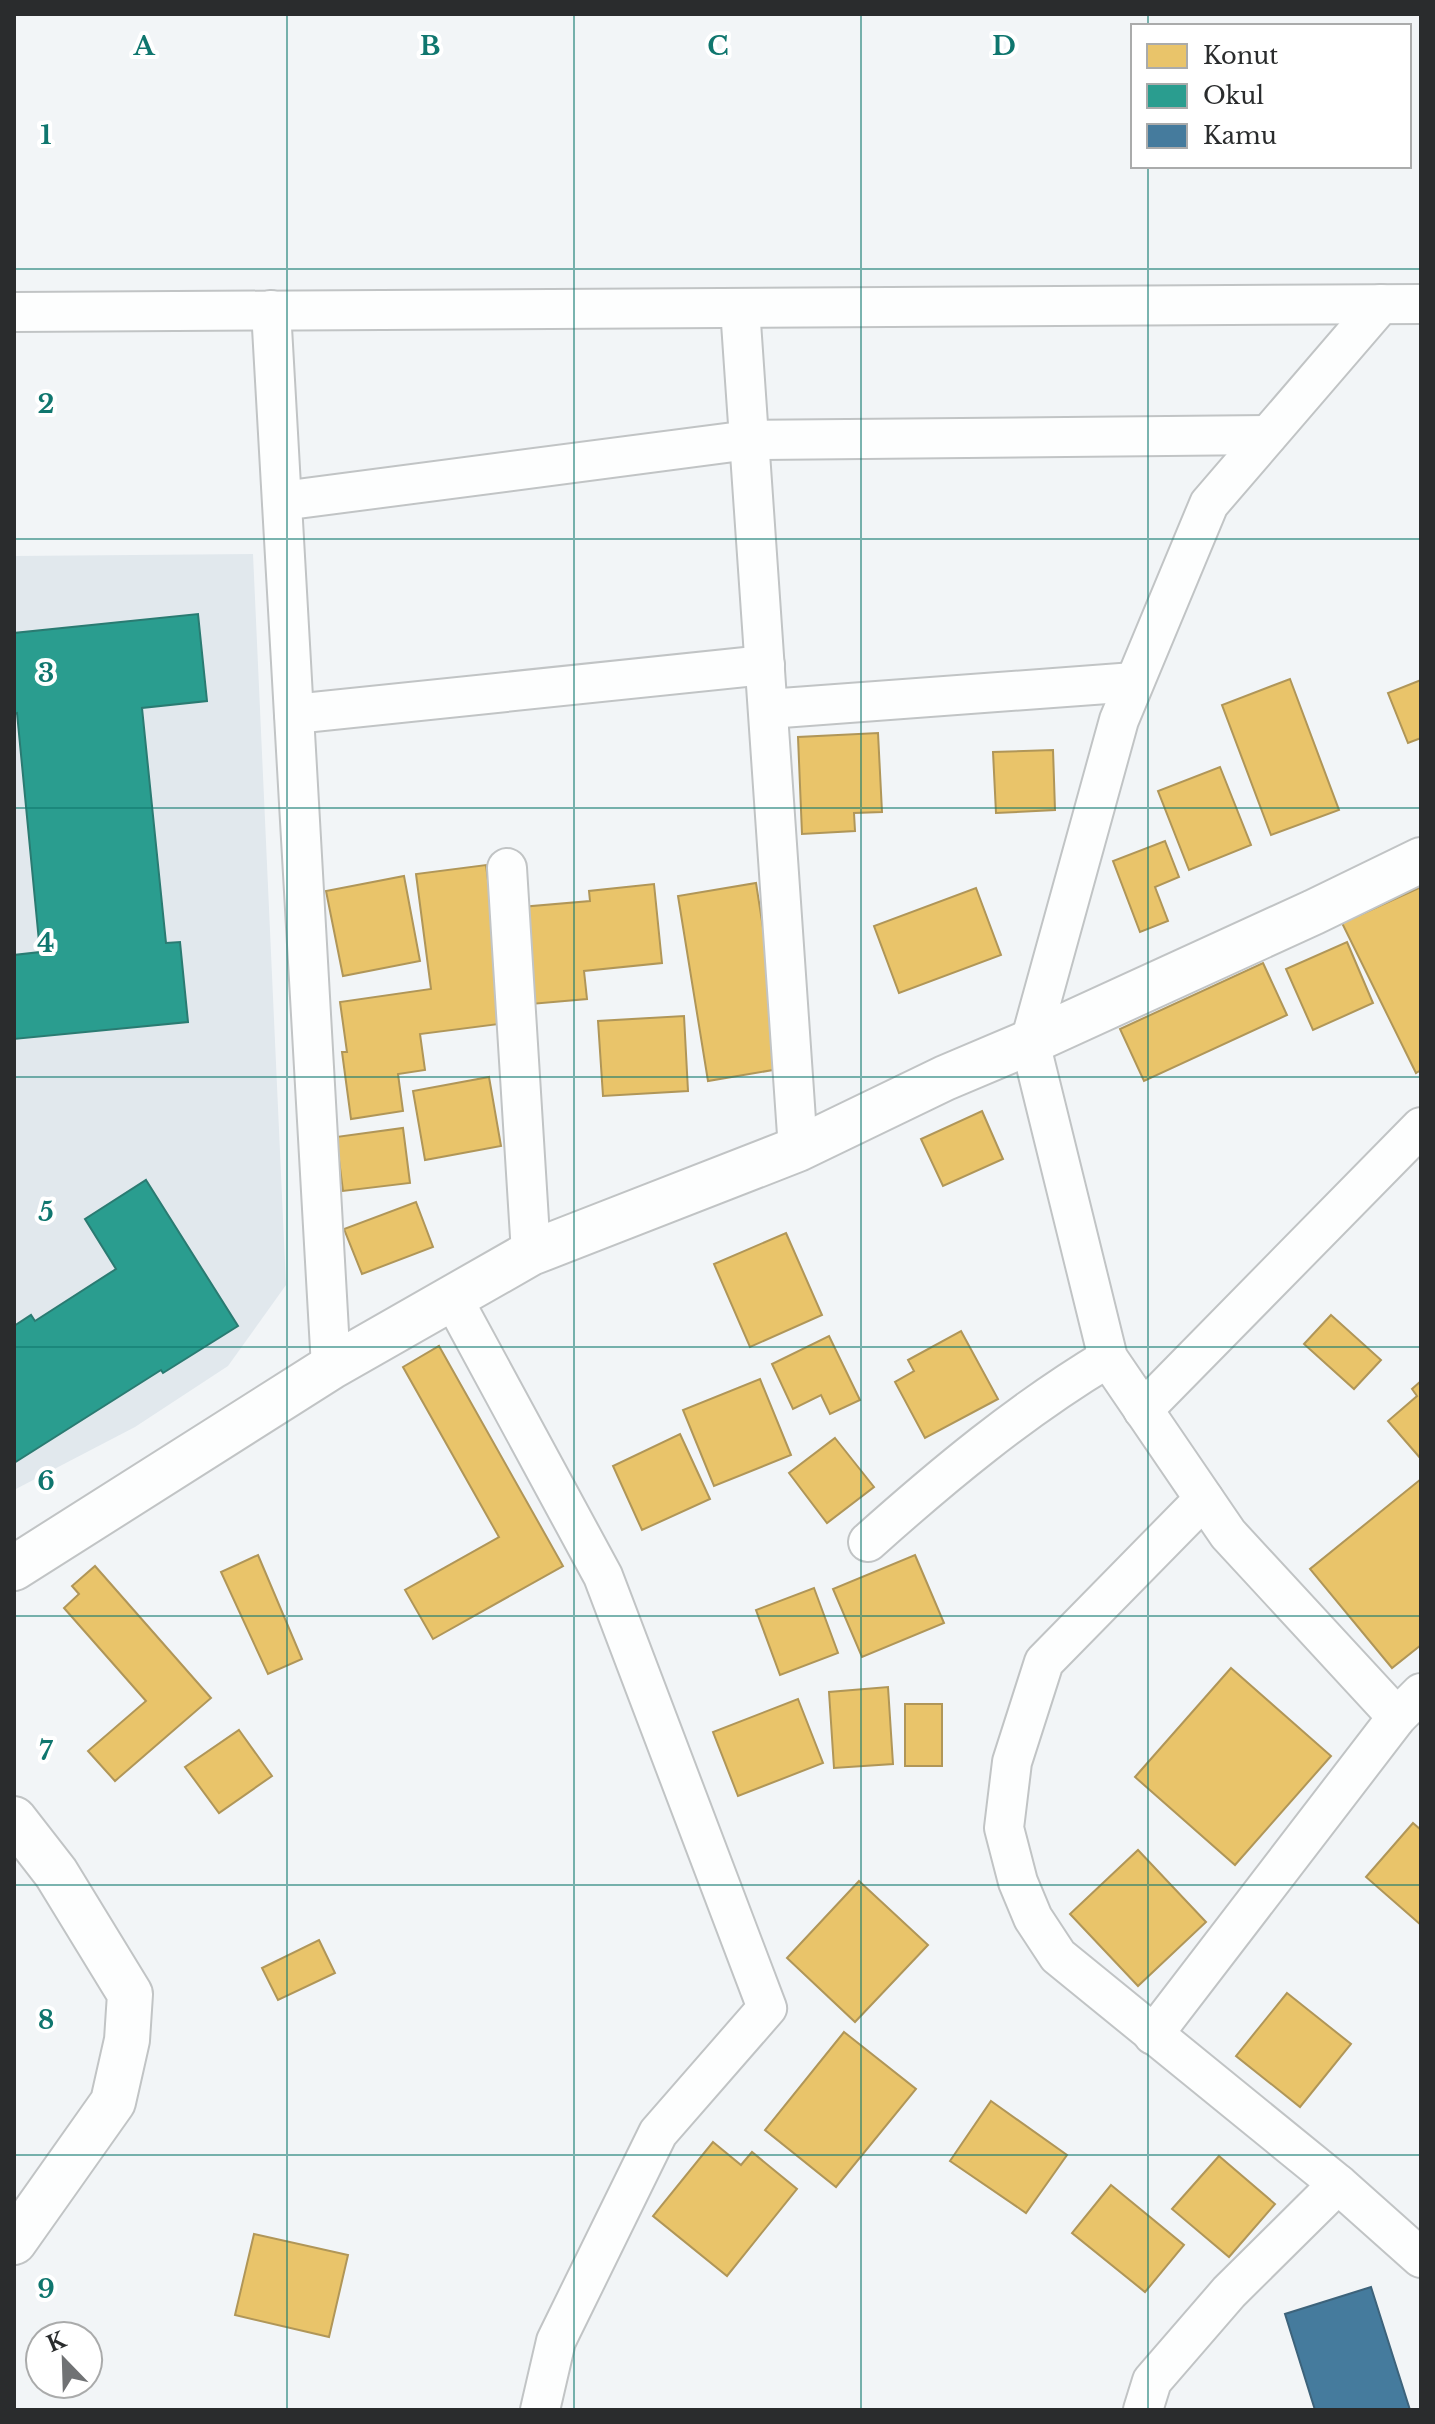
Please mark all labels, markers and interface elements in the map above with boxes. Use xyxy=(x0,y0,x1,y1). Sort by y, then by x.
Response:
legend xyxy=(1131,24,1411,168)
text: A xyxy=(132,30,155,62)
text: B xyxy=(420,30,440,62)
text: C xyxy=(707,30,729,62)
text: D xyxy=(992,30,1016,62)
text: Konut xyxy=(1203,41,1278,70)
text: Okul xyxy=(1203,81,1264,110)
text: 1 xyxy=(40,119,52,151)
text: Kamu xyxy=(1203,121,1277,150)
text: 2 xyxy=(38,388,54,420)
text: 3 xyxy=(38,657,54,689)
text: 4 xyxy=(37,927,55,959)
text: 5 xyxy=(38,1196,54,1228)
text: 6 xyxy=(37,1465,55,1497)
text: 7 xyxy=(39,1735,53,1767)
text: 8 xyxy=(38,2004,54,2036)
text: 9 xyxy=(37,2273,55,2305)
north arrow xyxy=(24,2320,104,2400)
text: K xyxy=(43,2326,71,2358)

